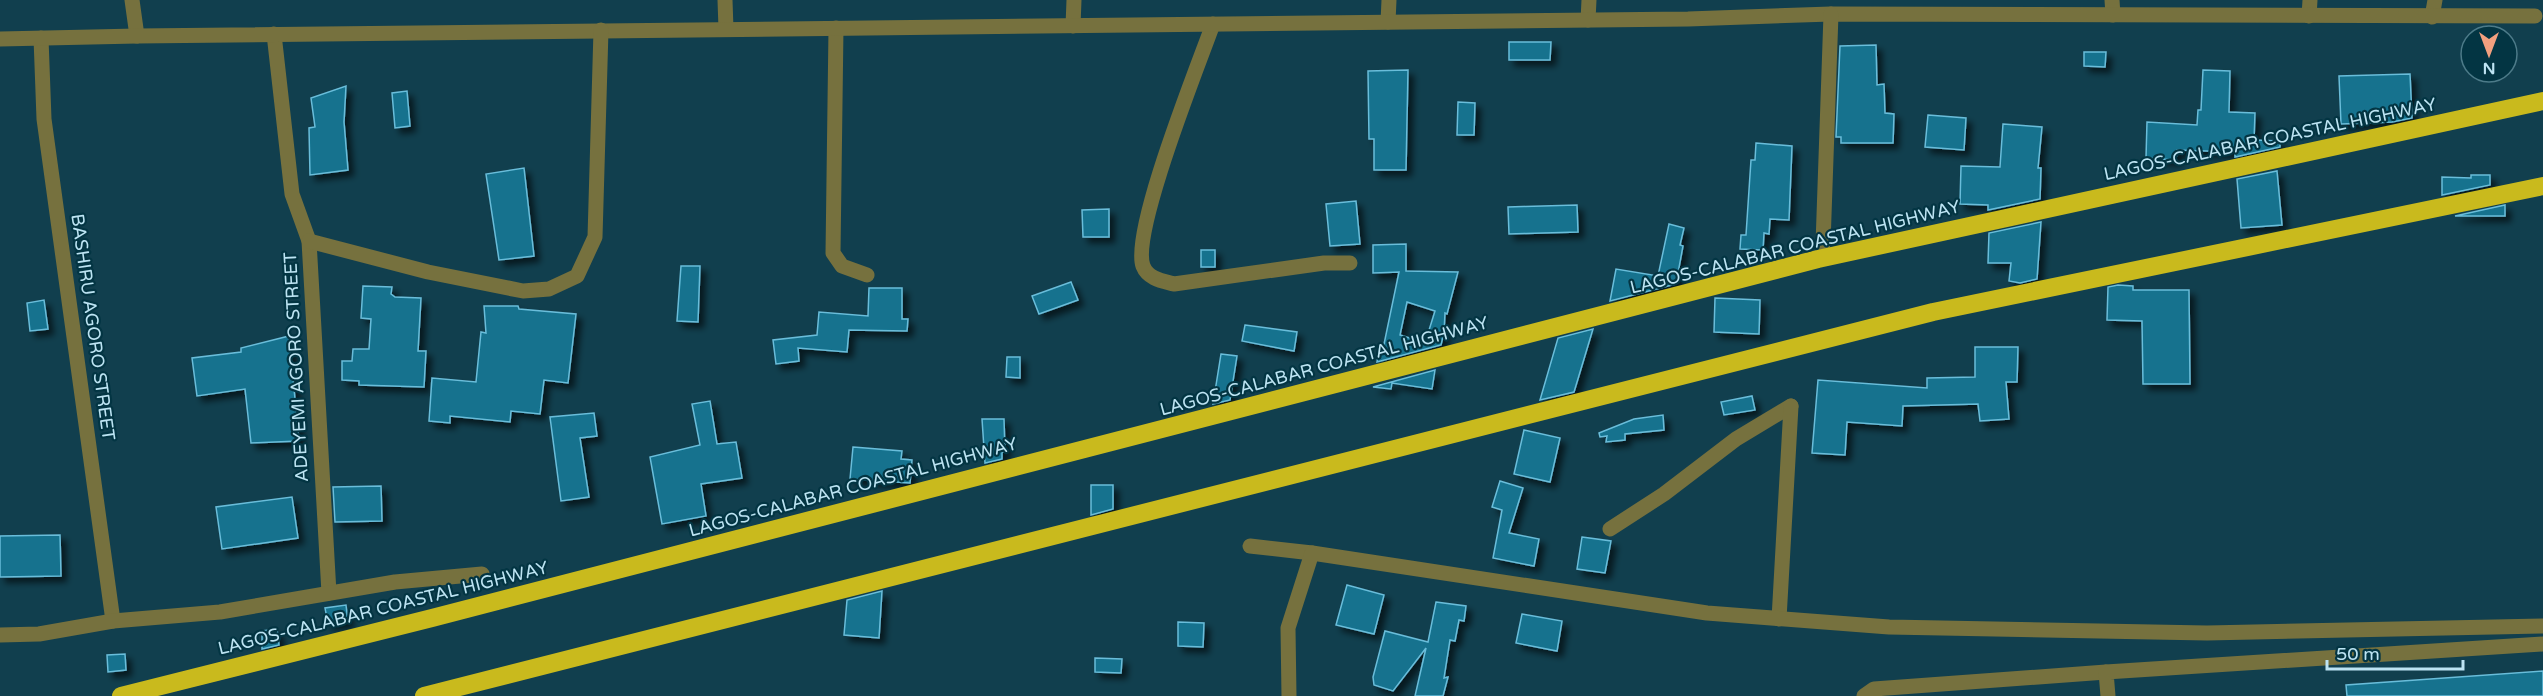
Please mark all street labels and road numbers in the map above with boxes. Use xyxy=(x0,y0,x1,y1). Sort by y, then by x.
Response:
street label: LAGOS-CALABAR COASTAL HIGHWAY xyxy=(2102,93,2439,185)
street label: LAGOS-CALABAR COASTAL HIGHWAY xyxy=(1628,195,1963,299)
street label: BASHIRU AGORO STREET xyxy=(66,212,120,442)
street label: ADEYEMI AGORO STREET xyxy=(279,251,313,483)
street label: LAGOS-CALABAR COASTAL HIGHWAY xyxy=(1157,311,1491,421)
street label: LAGOS-CALABAR COASTAL HIGHWAY xyxy=(686,432,1020,542)
street label: LAGOS-CALABAR COASTAL HIGHWAY xyxy=(216,556,551,660)

